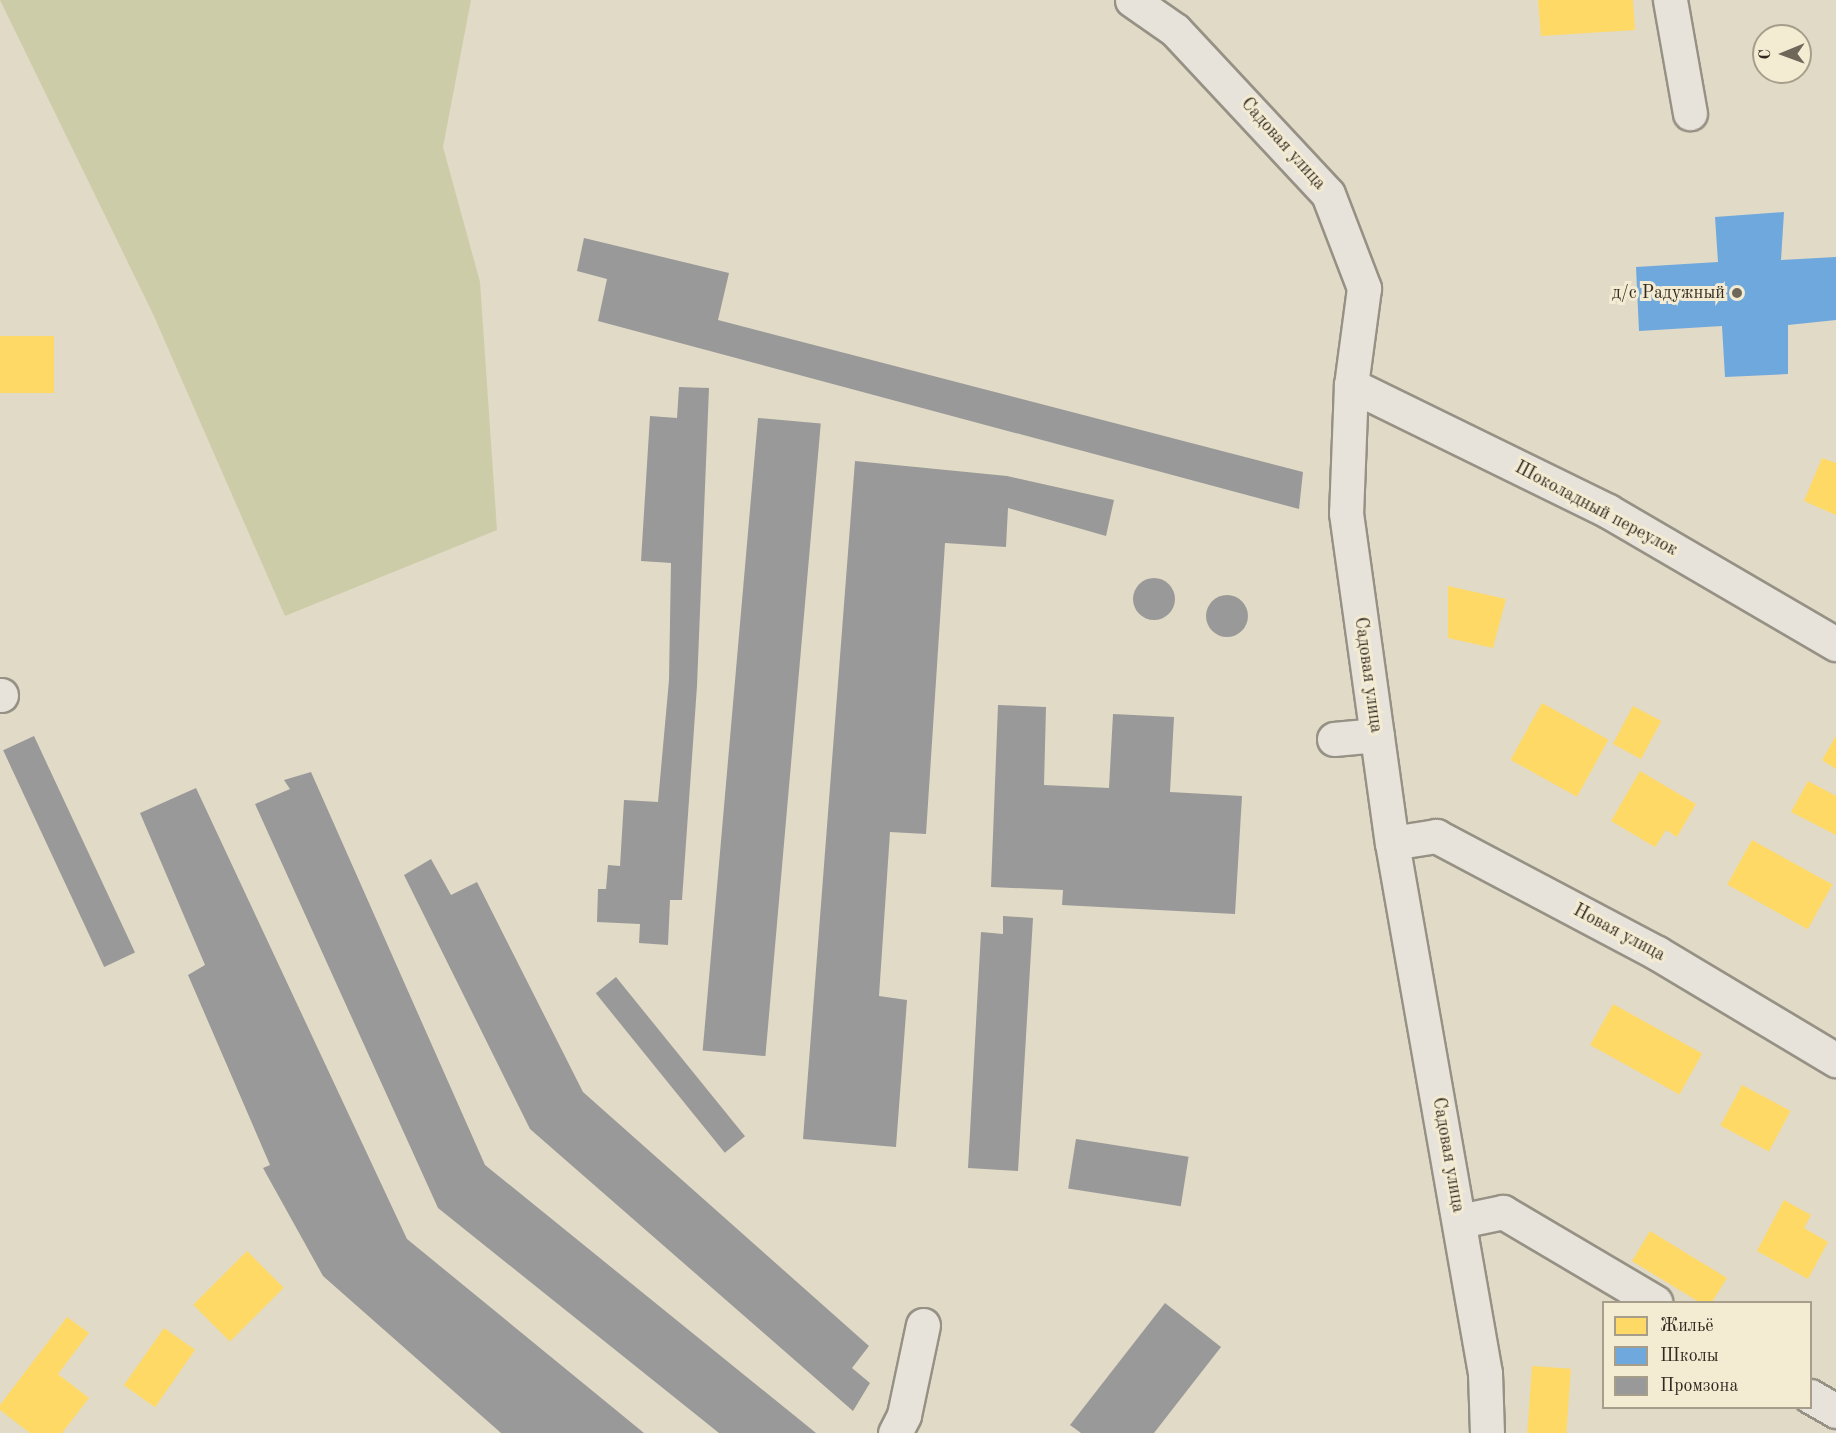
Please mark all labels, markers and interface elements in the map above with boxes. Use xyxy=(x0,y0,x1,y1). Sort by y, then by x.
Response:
north arrow xyxy=(1752,24,1812,84)
text: С xyxy=(1758,49,1774,60)
street label: Садовая улица xyxy=(1236,93,1330,195)
place label: д/с Радужный xyxy=(1612,282,1725,304)
marker: д/с Радужный xyxy=(1730,286,1744,300)
street label: Шоколадный переулок xyxy=(1511,457,1681,561)
street label: Садовая улица xyxy=(1349,616,1387,734)
street label: Новая улица xyxy=(1569,900,1669,966)
street label: Садовая улица xyxy=(1427,1096,1469,1214)
legend xyxy=(1602,1301,1812,1409)
text: Жильё xyxy=(1660,1317,1714,1335)
text: Школы xyxy=(1660,1347,1719,1365)
text: Промзона xyxy=(1660,1377,1738,1395)

